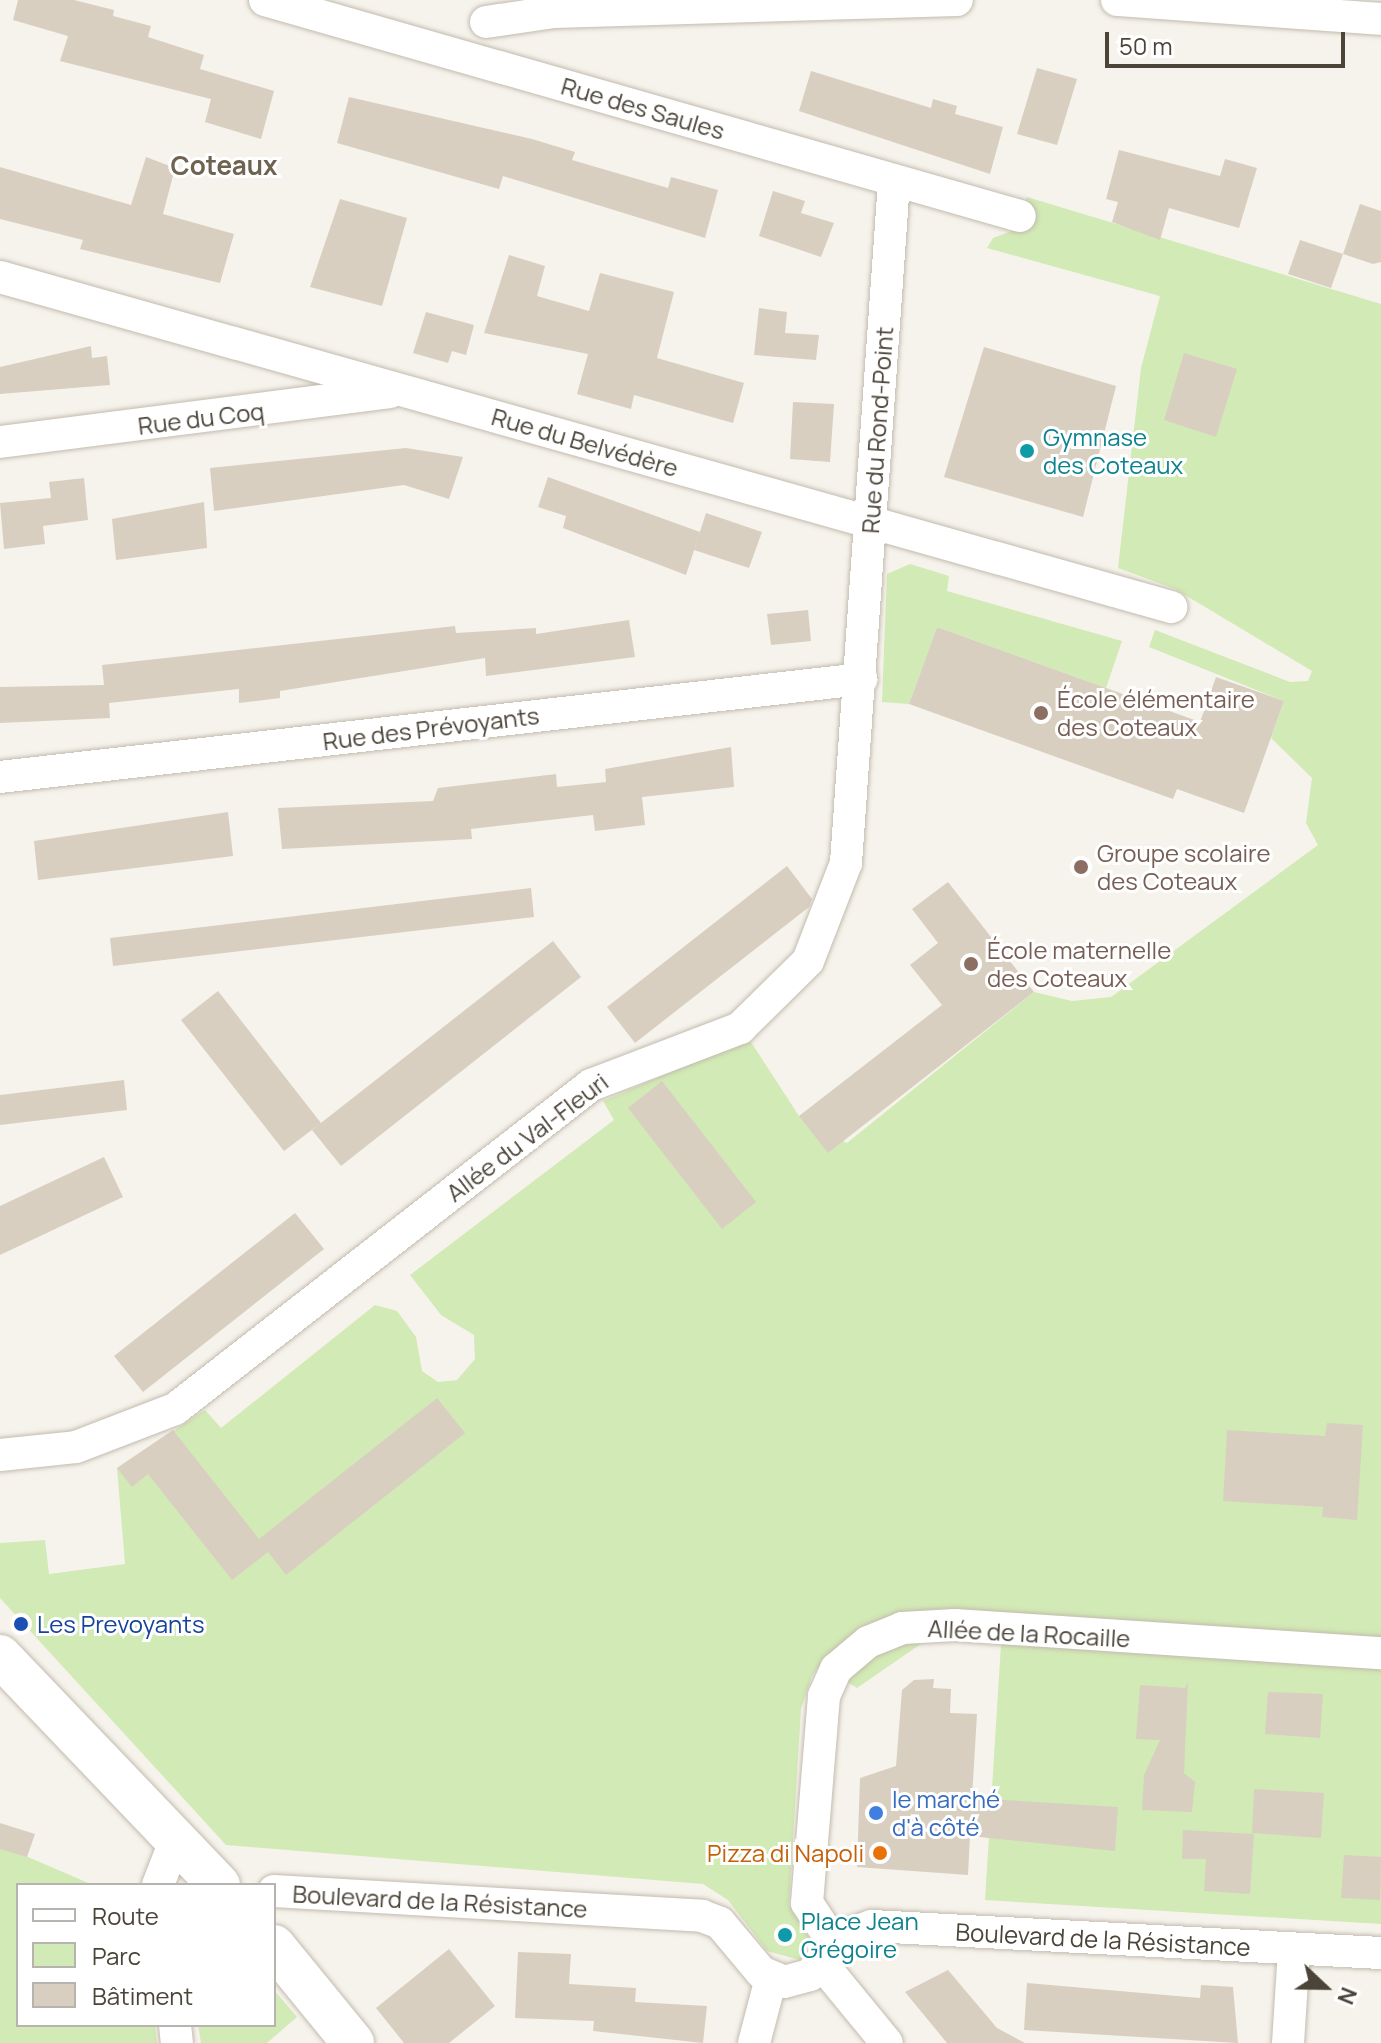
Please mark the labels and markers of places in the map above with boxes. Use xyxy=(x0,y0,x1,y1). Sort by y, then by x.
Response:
place label: Gymnase des Coteaux xyxy=(1043,423,1183,479)
marker: Gymnase des Coteaux xyxy=(1018,442,1036,460)
place label: École élémentaire des Coteaux xyxy=(1057,685,1255,741)
marker: École élémentaire des Coteaux xyxy=(1032,704,1050,722)
place label: Groupe scolaire des Coteaux xyxy=(1097,839,1271,895)
marker: Groupe scolaire des Coteaux xyxy=(1072,858,1090,876)
place label: École maternelle des Coteaux xyxy=(987,936,1171,992)
marker: École maternelle des Coteaux xyxy=(962,955,980,973)
place label: Les Prevoyants xyxy=(37,1610,205,1638)
marker: Les Prevoyants xyxy=(12,1615,30,1633)
place label: le marché d'à côté xyxy=(892,1785,1000,1841)
marker: le marché d'à côté xyxy=(867,1804,885,1822)
place label: Pizza di Napoli xyxy=(707,1839,864,1867)
marker: Pizza di Napoli xyxy=(871,1844,889,1862)
place label: Place Jean Grégoire xyxy=(801,1907,919,1963)
marker: Place Jean Grégoire xyxy=(776,1926,794,1944)

